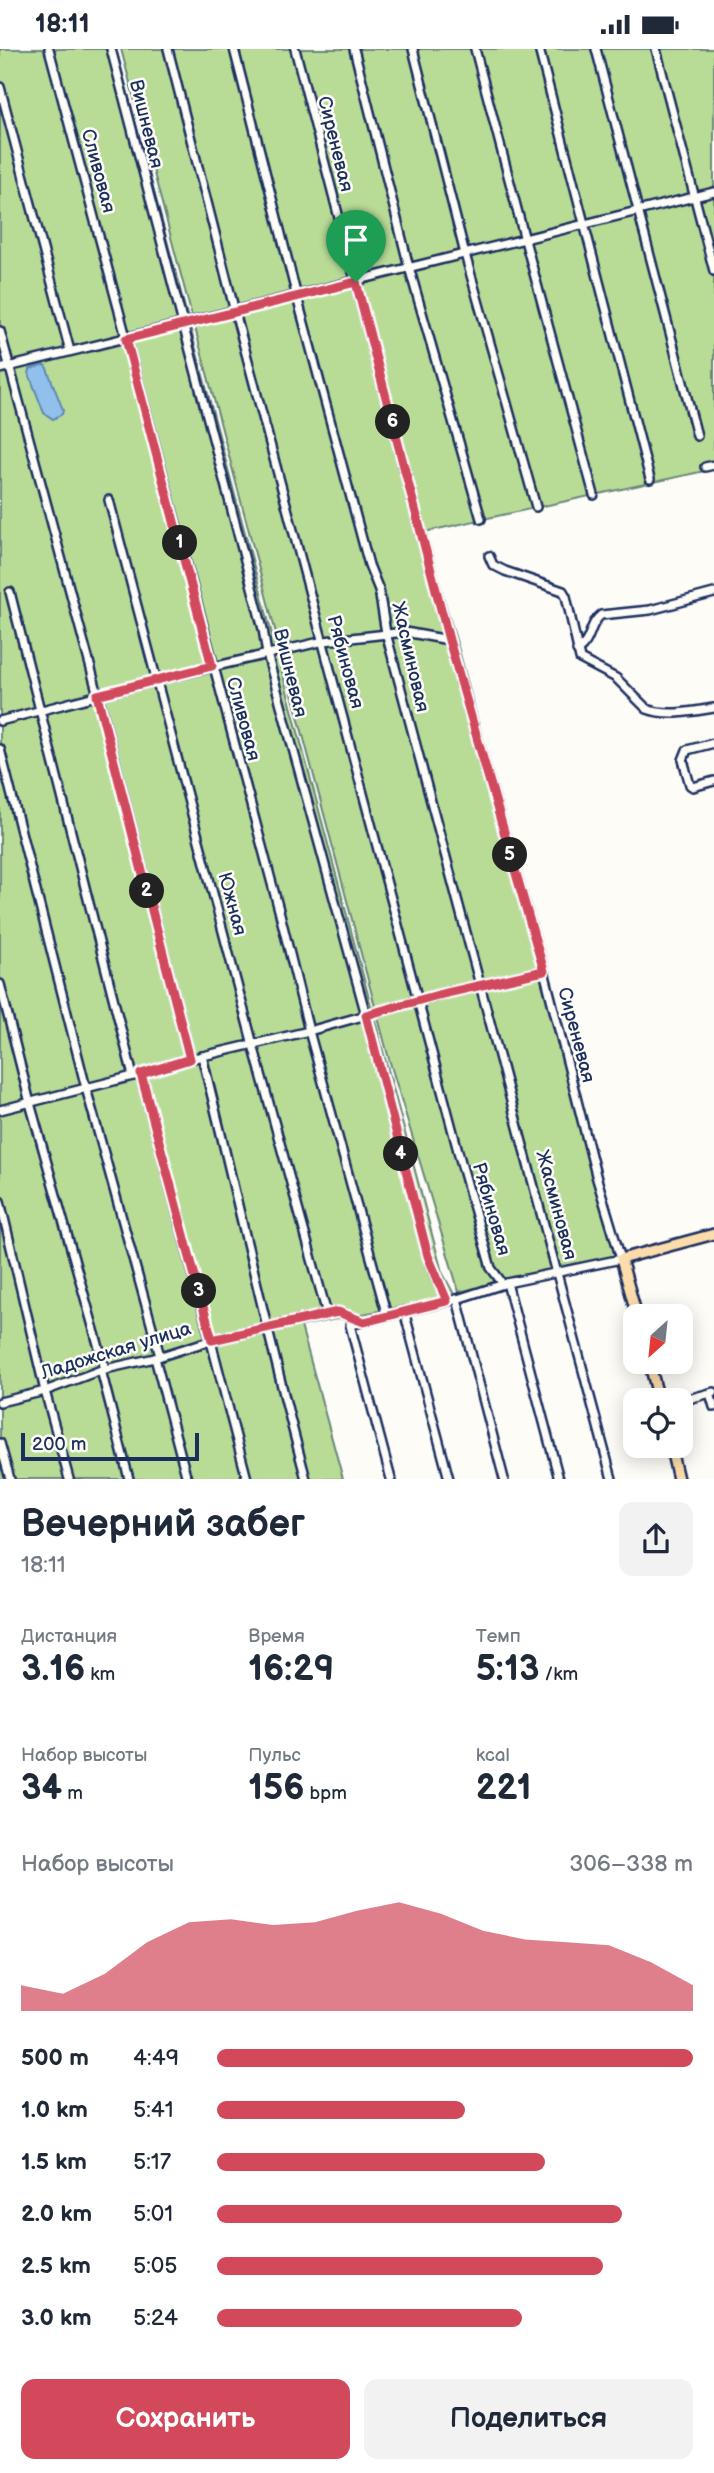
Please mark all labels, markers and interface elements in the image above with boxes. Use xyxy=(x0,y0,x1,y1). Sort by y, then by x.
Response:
text: 18:11 xyxy=(35,9,90,40)
street label: Вишневая xyxy=(124,77,168,171)
street label: Сиреневая xyxy=(312,94,358,194)
street label: Сливовая xyxy=(76,127,120,215)
pin xyxy=(326,210,386,282)
icon: arrive xyxy=(337,221,375,259)
pin: 6 xyxy=(376,405,410,439)
text: 6 xyxy=(387,410,398,433)
pin: 1 xyxy=(162,525,198,561)
text: 1 xyxy=(176,531,184,554)
street label: Жасминовая xyxy=(386,599,434,715)
street label: Рябиновая xyxy=(321,613,369,711)
street label: Вишневая xyxy=(268,626,312,720)
street label: Сливовая xyxy=(221,675,265,763)
pin: 5 xyxy=(492,837,528,873)
text: 5 xyxy=(504,843,515,866)
street label: Южная xyxy=(213,870,251,938)
pin: 2 xyxy=(130,873,164,909)
text: 2 xyxy=(141,879,152,902)
street label: Сиреневая xyxy=(552,985,600,1085)
pin: 4 xyxy=(384,1137,418,1171)
text: 4 xyxy=(395,1142,406,1165)
street label: Жасминовая xyxy=(530,1148,582,1262)
street label: Рябиновая xyxy=(467,1160,515,1258)
pin: 3 xyxy=(182,1273,216,1309)
text: 3 xyxy=(193,1279,204,1302)
north arrow xyxy=(623,1304,693,1374)
map controls xyxy=(623,1304,693,1458)
street label: Ладожская улица xyxy=(37,1317,194,1385)
button: locate xyxy=(623,1388,693,1458)
scale bar xyxy=(21,1430,200,1462)
text: 200 m xyxy=(32,1433,86,1456)
text: Вечерний забег xyxy=(21,1502,305,1547)
button: share xyxy=(619,1502,693,1576)
text: 18:11 xyxy=(21,1551,66,1579)
text: Дистанция xyxy=(21,1625,117,1648)
text: Время xyxy=(248,1625,305,1648)
text: Темп xyxy=(476,1625,521,1648)
text: 3.16 xyxy=(21,1648,85,1691)
text: 16:29 xyxy=(248,1648,334,1691)
text: 5:13 xyxy=(476,1648,539,1691)
text: km xyxy=(85,1663,115,1686)
text: /km xyxy=(539,1663,578,1686)
text: Набор высоты xyxy=(21,1744,147,1767)
text: Пульс xyxy=(248,1744,301,1767)
text: kcal xyxy=(476,1744,510,1767)
text: 34 xyxy=(21,1767,62,1810)
text: 156 xyxy=(248,1767,304,1810)
text: 221 xyxy=(476,1767,532,1810)
text: m xyxy=(62,1782,83,1805)
text: bpm xyxy=(304,1782,347,1805)
text: Набор высоты xyxy=(21,1850,174,1878)
text: 306–338 m xyxy=(569,1850,693,1878)
text: 500 m xyxy=(21,2044,89,2072)
text: 4:49 xyxy=(133,2044,179,2072)
text: 1.0 km xyxy=(21,2096,88,2124)
text: 5:41 xyxy=(133,2096,174,2124)
text: 1.5 km xyxy=(21,2148,87,2176)
text: 5:17 xyxy=(133,2148,171,2176)
text: 2.0 km xyxy=(21,2200,92,2228)
text: 5:01 xyxy=(133,2200,173,2228)
text: 2.5 km xyxy=(21,2252,91,2280)
text: 5:05 xyxy=(133,2252,178,2280)
text: 3.0 km xyxy=(21,2304,92,2332)
text: 5:24 xyxy=(133,2304,178,2332)
button: Сохранить xyxy=(21,2379,350,2459)
button: Поделиться xyxy=(364,2379,693,2459)

